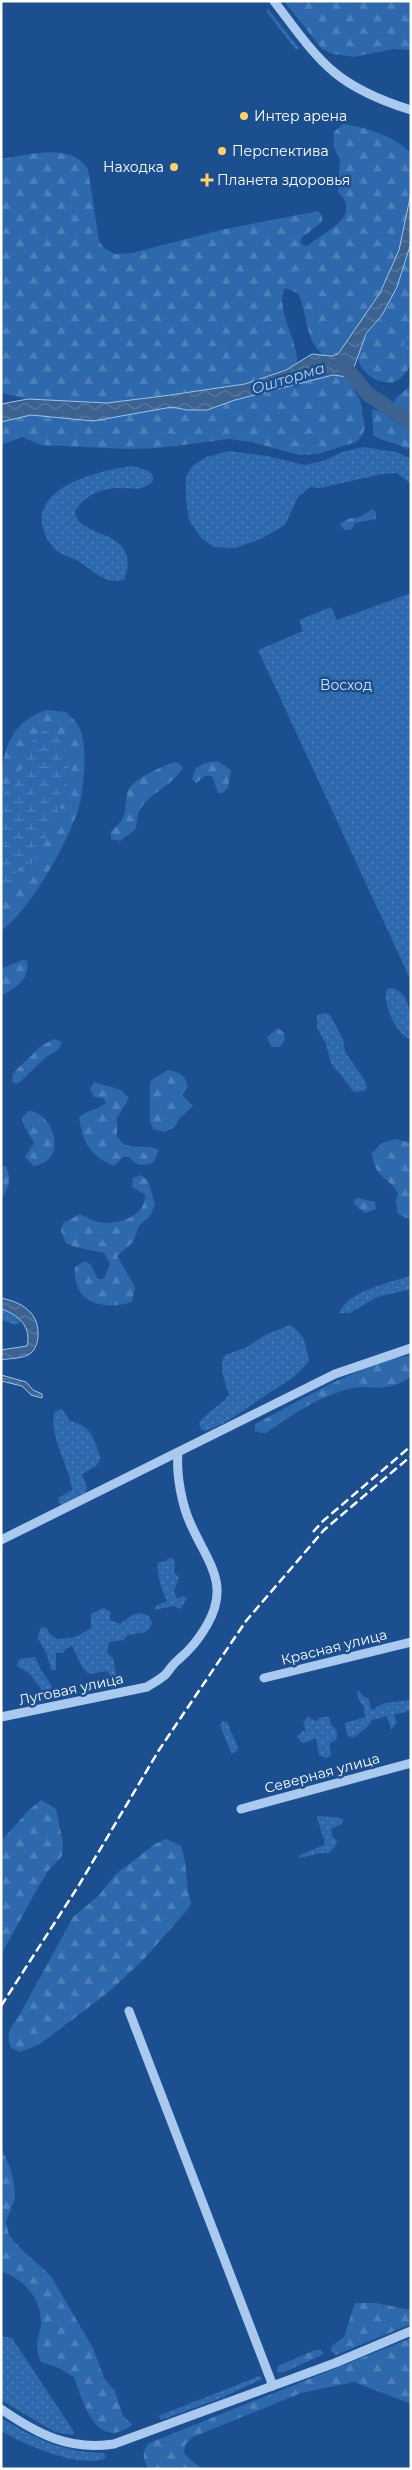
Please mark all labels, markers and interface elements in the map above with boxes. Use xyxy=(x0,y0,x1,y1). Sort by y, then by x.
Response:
place label: Интер арена xyxy=(254,107,347,125)
marker: Интер арена xyxy=(238,110,250,122)
place label: Перспектива xyxy=(232,142,329,160)
marker: Перспектива xyxy=(216,145,228,157)
place label: Находка xyxy=(103,158,164,176)
marker: Находка xyxy=(168,161,180,173)
place label: Планета здоровья xyxy=(217,171,350,189)
marker: Планета здоровья xyxy=(201,174,213,186)
water label: Ошторма xyxy=(249,358,327,398)
park label: Восход xyxy=(320,676,372,694)
street label: Красная улица xyxy=(279,1625,389,1669)
street label: Луговая улица xyxy=(17,1669,125,1709)
street label: Северная улица xyxy=(262,1749,382,1797)

